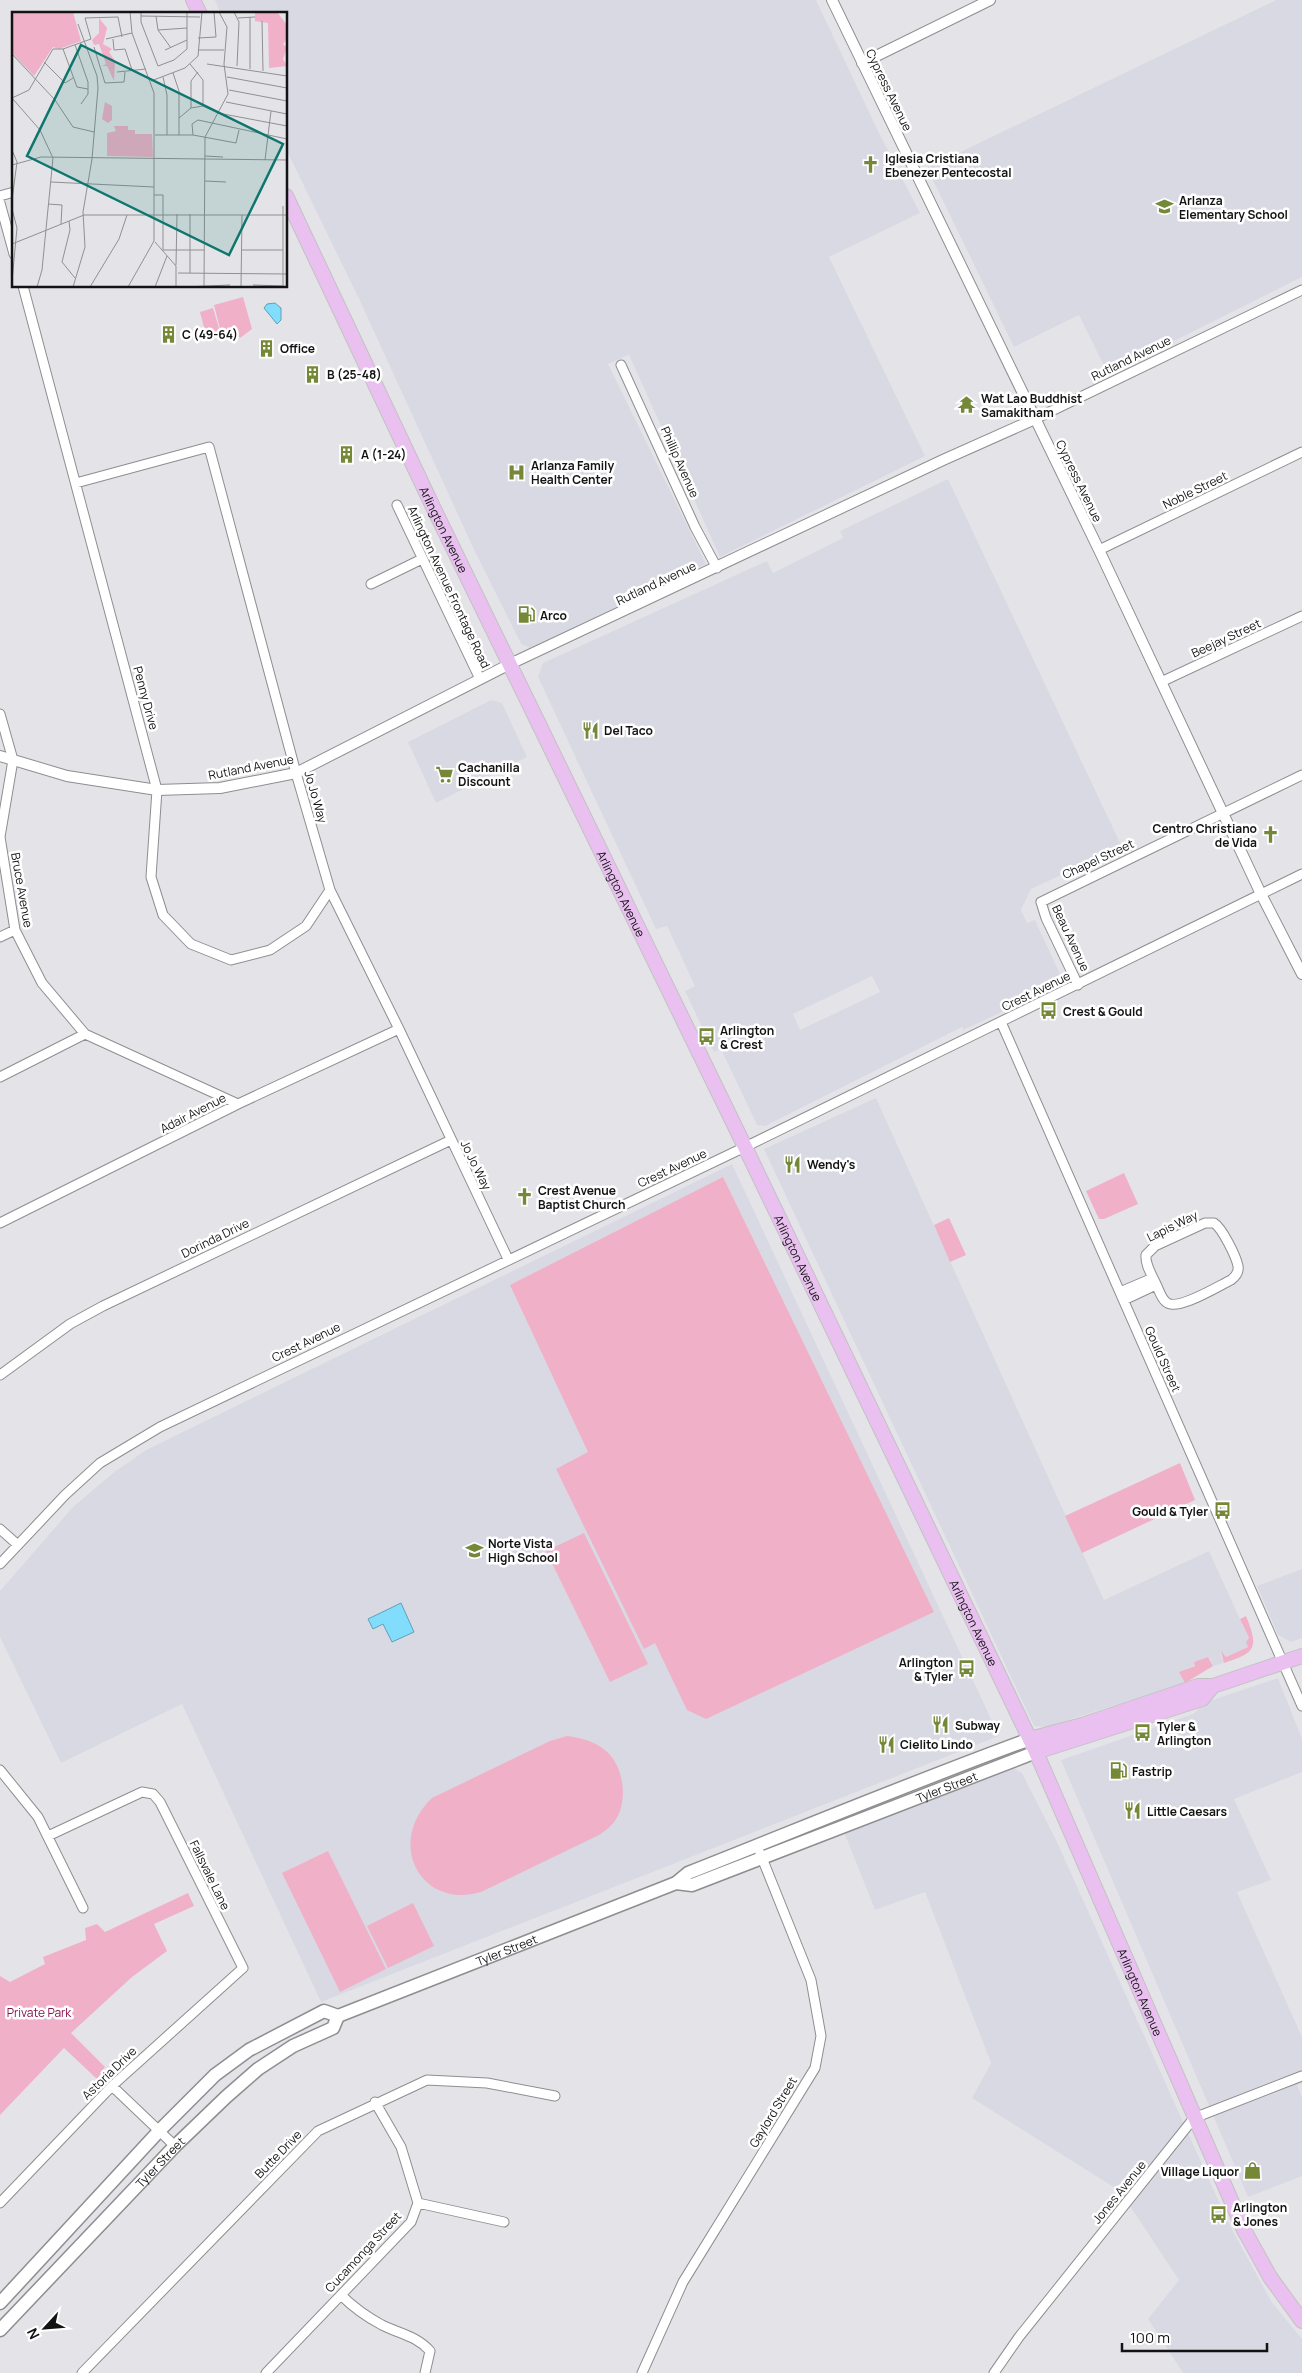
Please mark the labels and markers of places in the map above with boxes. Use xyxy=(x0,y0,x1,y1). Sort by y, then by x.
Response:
place label: Iglesia Cristiana Ebenezer Pentecostal xyxy=(885,150,1012,181)
church icon: Iglesia Cristiana Ebenezer Pentecostal xyxy=(861,155,881,175)
place label: Arlanza Elementary School xyxy=(1179,192,1288,223)
school or university icon: Arlanza Elementary School xyxy=(1155,197,1175,217)
building icon: C (49-64) xyxy=(158,324,178,344)
place label: C (49-64) xyxy=(182,326,238,343)
building icon: Office xyxy=(256,338,276,358)
place label: Office xyxy=(280,340,315,357)
building icon: B (25-48) xyxy=(303,364,323,384)
place label: B (25-48) xyxy=(327,366,382,383)
place label: Wat Lao Buddhist Samakitham xyxy=(981,390,1082,421)
temple icon: Wat Lao Buddhist Samakitham xyxy=(957,395,977,415)
building icon: A (1-24) xyxy=(337,444,357,464)
place label: A (1-24) xyxy=(361,446,406,463)
place label: Arlanza Family Health Center xyxy=(531,457,614,488)
hospital icon: Arlanza Family Health Center xyxy=(507,462,527,482)
fuel station icon: Arco xyxy=(516,605,536,625)
place label: Arco xyxy=(540,607,567,624)
restaurant icon: Del Taco xyxy=(580,720,600,740)
place label: Del Taco xyxy=(604,722,653,739)
place label: Cachanilla Discount xyxy=(458,759,520,790)
supermarket icon: Cachanilla Discount xyxy=(434,764,454,784)
place label: Centro Christiano de Vida xyxy=(1153,820,1257,851)
church icon: Centro Christiano de Vida xyxy=(1261,825,1281,845)
bus stop icon: Crest & Gould xyxy=(1039,1001,1059,1021)
place label: Crest & Gould xyxy=(1063,1003,1143,1020)
place label: Arlington & Crest xyxy=(720,1022,774,1053)
bus stop icon: Arlington & Crest xyxy=(696,1027,716,1047)
restaurant icon: Wendy's xyxy=(783,1154,803,1174)
place label: Wendy's xyxy=(807,1156,856,1173)
place label: Crest Avenue Baptist Church xyxy=(538,1182,626,1213)
church icon: Crest Avenue Baptist Church xyxy=(514,1187,534,1207)
bus stop icon: Gould & Tyler xyxy=(1212,1501,1232,1521)
place label: Gould & Tyler xyxy=(1132,1503,1208,1520)
place label: Norte Vista High School xyxy=(488,1535,558,1566)
school or university icon: Norte Vista High School xyxy=(464,1540,484,1560)
place label: Arlington & Tyler xyxy=(899,1654,953,1685)
bus stop icon: Arlington & Tyler xyxy=(957,1659,977,1679)
restaurant icon: Subway xyxy=(931,1715,951,1735)
place label: Subway xyxy=(955,1717,1000,1734)
place label: Tyler & Arlington xyxy=(1157,1718,1211,1749)
bus stop icon: Tyler & Arlington xyxy=(1133,1723,1153,1743)
restaurant icon: Cielito Lindo xyxy=(876,1734,896,1754)
place label: Cielito Lindo xyxy=(900,1736,973,1753)
fuel station icon: Fastrip xyxy=(1108,1761,1128,1781)
place label: Fastrip xyxy=(1132,1763,1172,1780)
restaurant icon: Little Caesars xyxy=(1123,1801,1143,1821)
place label: Little Caesars xyxy=(1147,1803,1227,1820)
shop icon: Village Liquor xyxy=(1243,2161,1263,2181)
place label: Village Liquor xyxy=(1161,2163,1239,2180)
place label: Arlington & Jones xyxy=(1233,2199,1287,2230)
bus stop icon: Arlington & Jones xyxy=(1209,2204,1229,2224)

